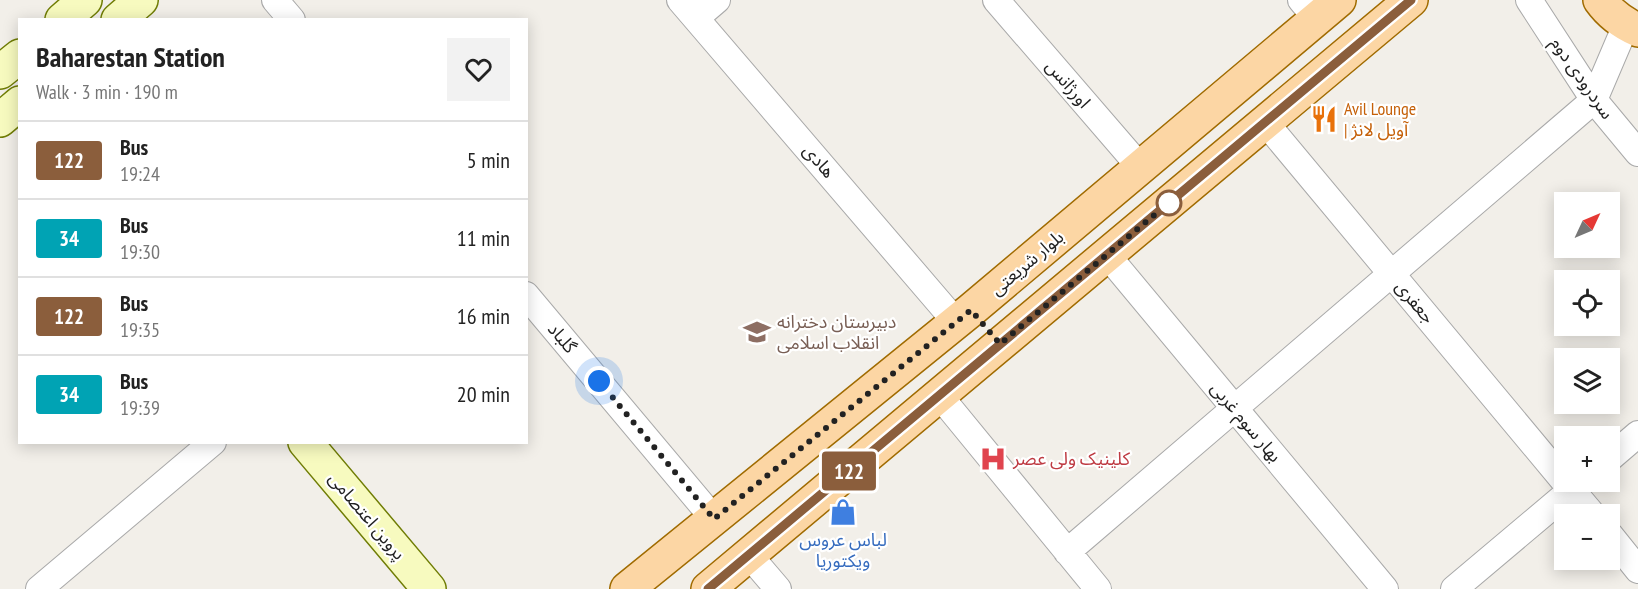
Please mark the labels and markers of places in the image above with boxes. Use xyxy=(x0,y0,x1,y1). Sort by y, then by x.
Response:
place label: Avil Lounge | آویل لانژ xyxy=(1344,97,1416,141)
restaurant icon: Avil Lounge | آویل لانژ xyxy=(1309,104,1339,134)
unlabelled marker xyxy=(1156,190,1182,216)
place label: دبیرستان دخترانه انقلاب اسلامی xyxy=(777,310,896,354)
school or university icon: دبیرستان دخترانه انقلاب اسلامی xyxy=(742,317,772,347)
hospital icon: کلینیک ولی عصر xyxy=(978,444,1008,474)
place label: کلینیک ولی عصر xyxy=(1012,447,1130,470)
shop icon: لباس عروس ويكتوريا xyxy=(828,497,858,527)
place label: لباس عروس ويكتوريا xyxy=(799,528,887,572)

